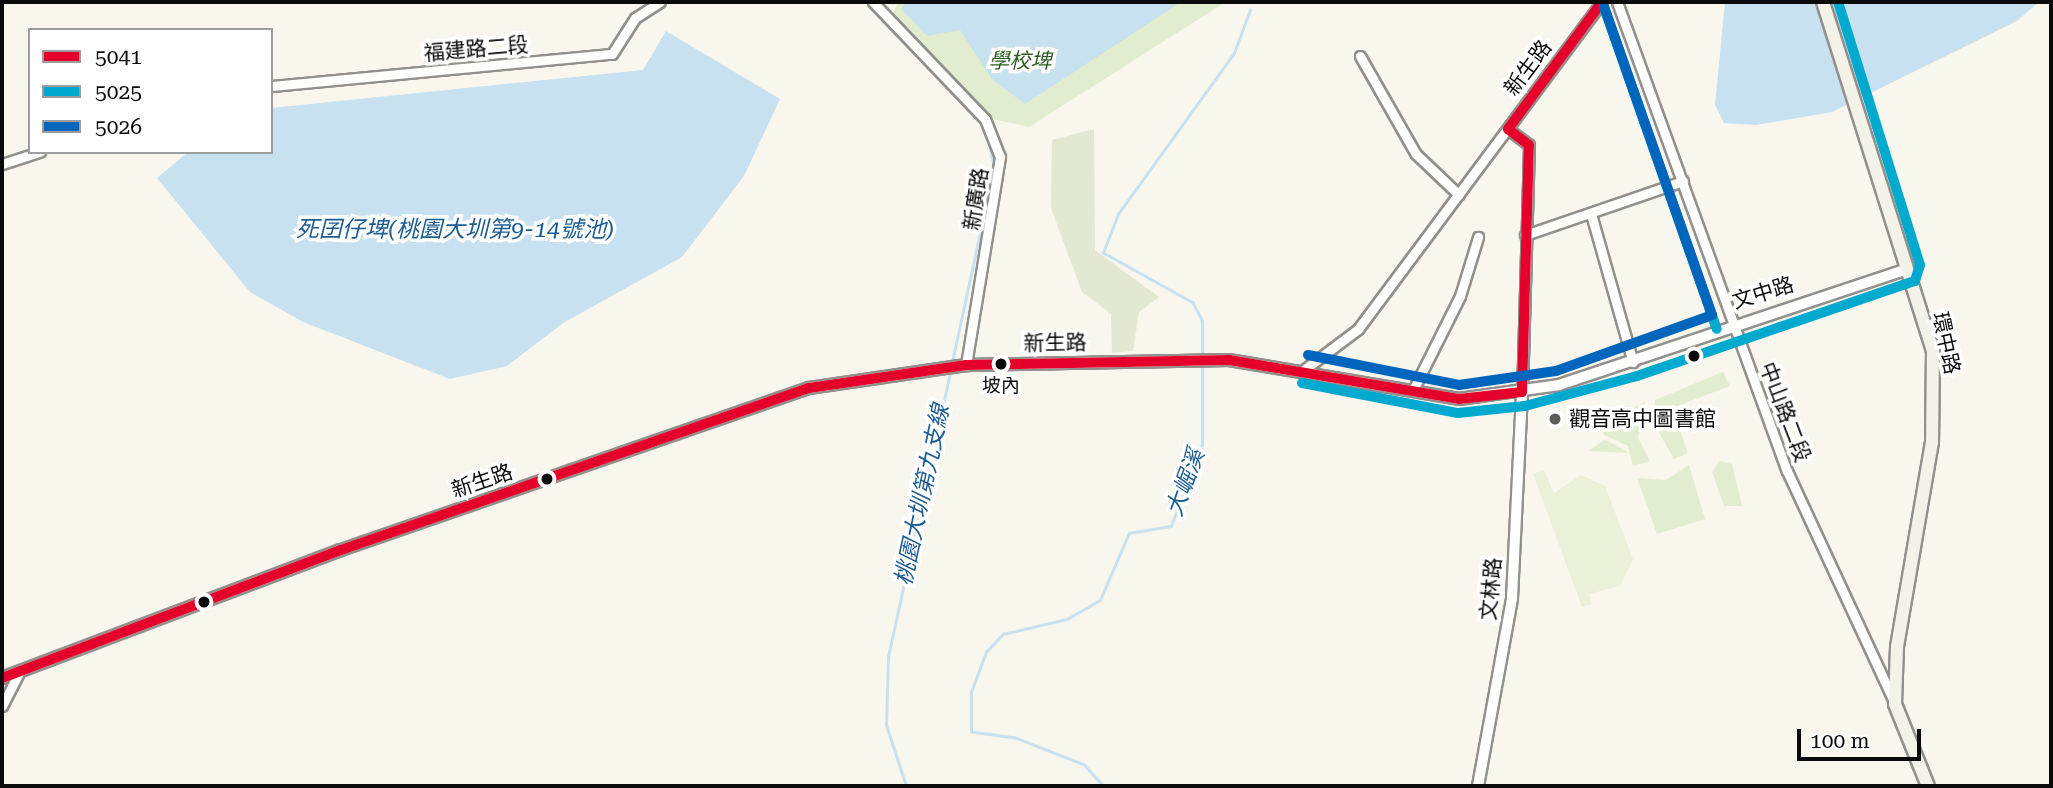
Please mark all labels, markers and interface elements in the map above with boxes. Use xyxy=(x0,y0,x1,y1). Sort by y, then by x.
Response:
legend xyxy=(28,28,273,154)
street label: 福建路二段 xyxy=(423,32,529,66)
street label: 新生路 xyxy=(1499,35,1557,101)
text: 5041 xyxy=(95,45,142,69)
park label: 學校埤 xyxy=(989,48,1051,74)
text: 5025 xyxy=(95,80,142,104)
text: 5026 xyxy=(95,115,142,139)
street label: 新廣路 xyxy=(959,166,993,232)
water label: 死囝仔埤(桃園大圳第9-14號池) xyxy=(296,216,614,244)
street label: 文中路 xyxy=(1729,272,1797,314)
street label: 環中路 xyxy=(1927,310,1965,376)
street label: 新生路 xyxy=(1023,330,1087,356)
unlabelled marker xyxy=(1687,349,1701,363)
marker: 坡內 xyxy=(994,357,1008,371)
street label: 中山路二段 xyxy=(1754,358,1816,466)
place label: 坡內 xyxy=(982,375,1020,397)
water label: 桃園大圳第九支線 xyxy=(890,402,956,588)
place label: 觀音高中圖書館 xyxy=(1569,406,1716,432)
marker: 觀音高中圖書館 xyxy=(1547,411,1563,427)
water label: 大崛溪 xyxy=(1161,446,1211,520)
street label: 新生路 xyxy=(448,459,516,503)
unlabelled marker xyxy=(540,472,554,486)
street label: 文林路 xyxy=(1476,557,1506,621)
unlabelled marker xyxy=(197,595,211,609)
scale bar xyxy=(1801,714,1925,758)
text: 100 m xyxy=(1810,729,1870,753)

